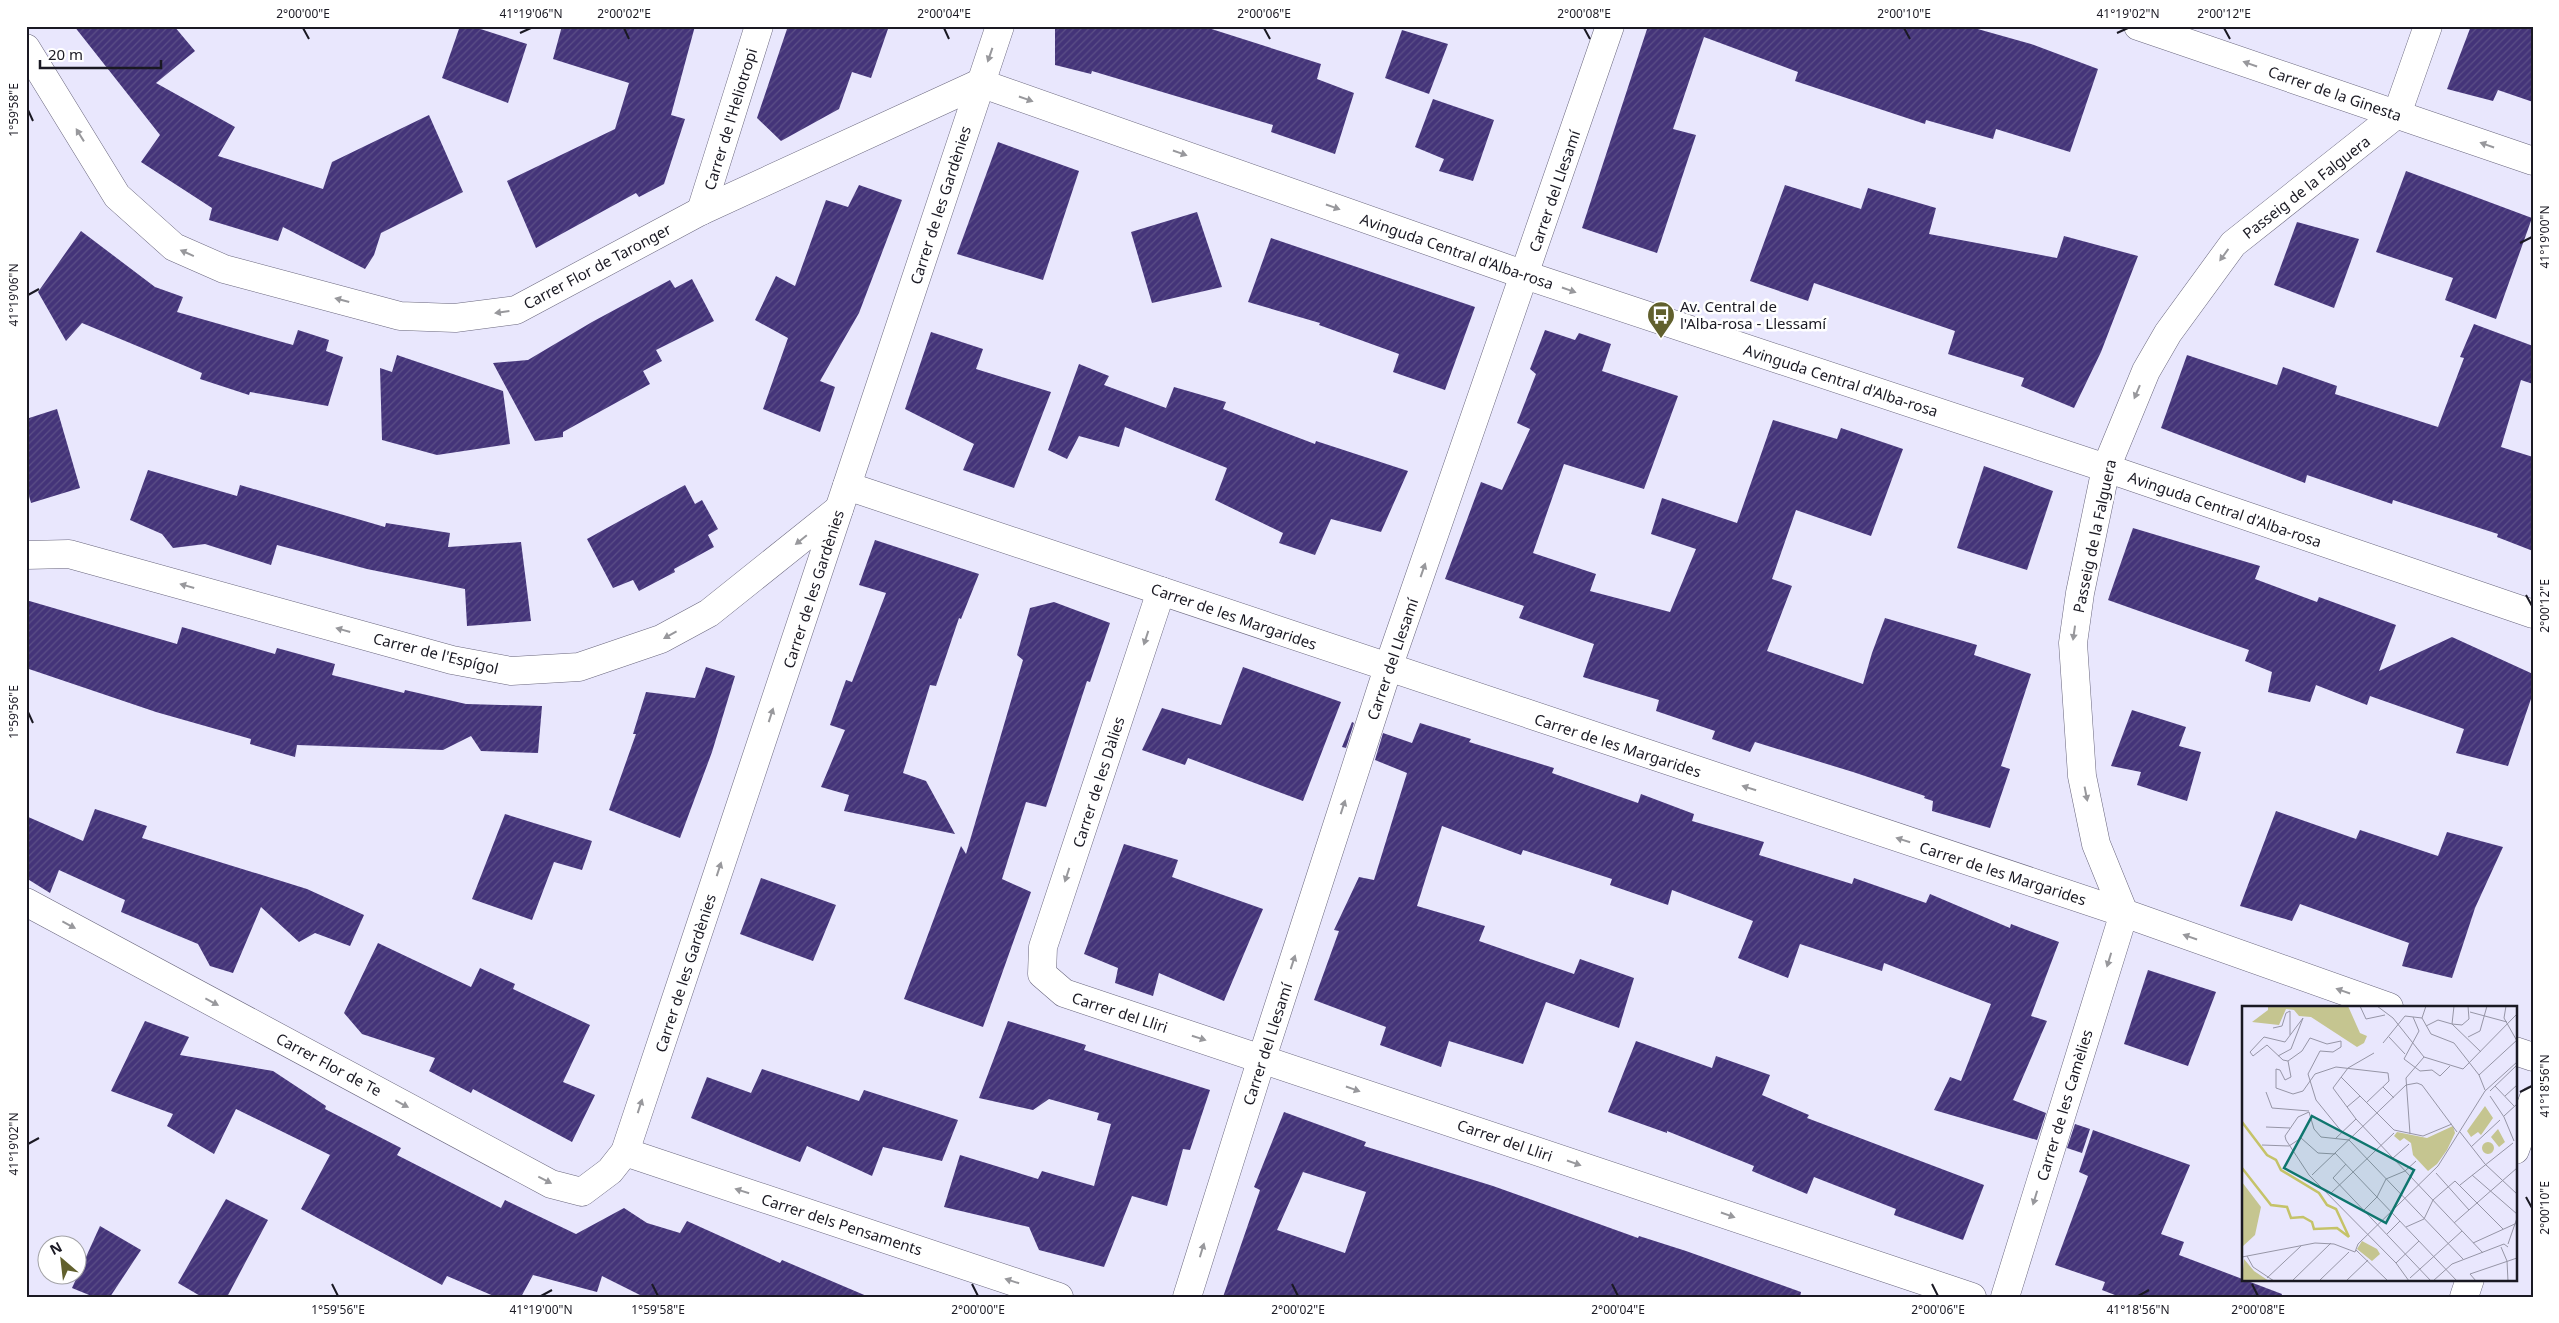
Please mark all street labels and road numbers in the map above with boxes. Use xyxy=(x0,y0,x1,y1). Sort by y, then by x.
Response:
street label: Carrer de l'Heliotropi xyxy=(699,46,761,192)
street label: Carrer de la Ginesta xyxy=(2266,61,2404,125)
street label: Carrer de les Gardènies xyxy=(905,123,975,287)
street label: Carrer del Llesamí xyxy=(1524,126,1585,255)
street label: Passeig de la Falguera xyxy=(2238,131,2374,243)
street label: Avinguda Central d'Alba-rosa xyxy=(1358,208,1556,294)
street label: Carrer Flor de Taronger xyxy=(520,219,674,313)
street label: Avinguda Central d'Alba-rosa xyxy=(1741,339,1941,421)
street label: Passeig de la Falguera xyxy=(2068,457,2120,615)
street label: Avinguda Central d'Alba-rosa xyxy=(2126,466,2324,552)
street label: Carrer de les Gardènies xyxy=(778,507,848,671)
street label: Carrer de les Margarides xyxy=(1148,578,1320,654)
street label: Carrer del Llesamí xyxy=(1362,594,1423,723)
street label: Carrer de l'Espígol xyxy=(371,628,501,678)
street label: Carrer de les Margarides xyxy=(1532,709,1704,781)
street label: Carrer de les Dàlies xyxy=(1067,714,1129,850)
street label: Carrer de les Margarides xyxy=(1917,837,2089,909)
street label: Carrer de les Gardènies xyxy=(650,891,720,1055)
street label: Carrer del Llesamí xyxy=(1238,979,1297,1108)
street label: Carrer del Lliri xyxy=(1070,987,1170,1037)
street label: Carrer de les Camèlies xyxy=(2031,1027,2097,1183)
street label: Carrer Flor de Te xyxy=(273,1028,385,1100)
street label: Carrer del Lliri xyxy=(1455,1114,1555,1166)
street label: Carrer dels Pensaments xyxy=(759,1189,925,1259)

